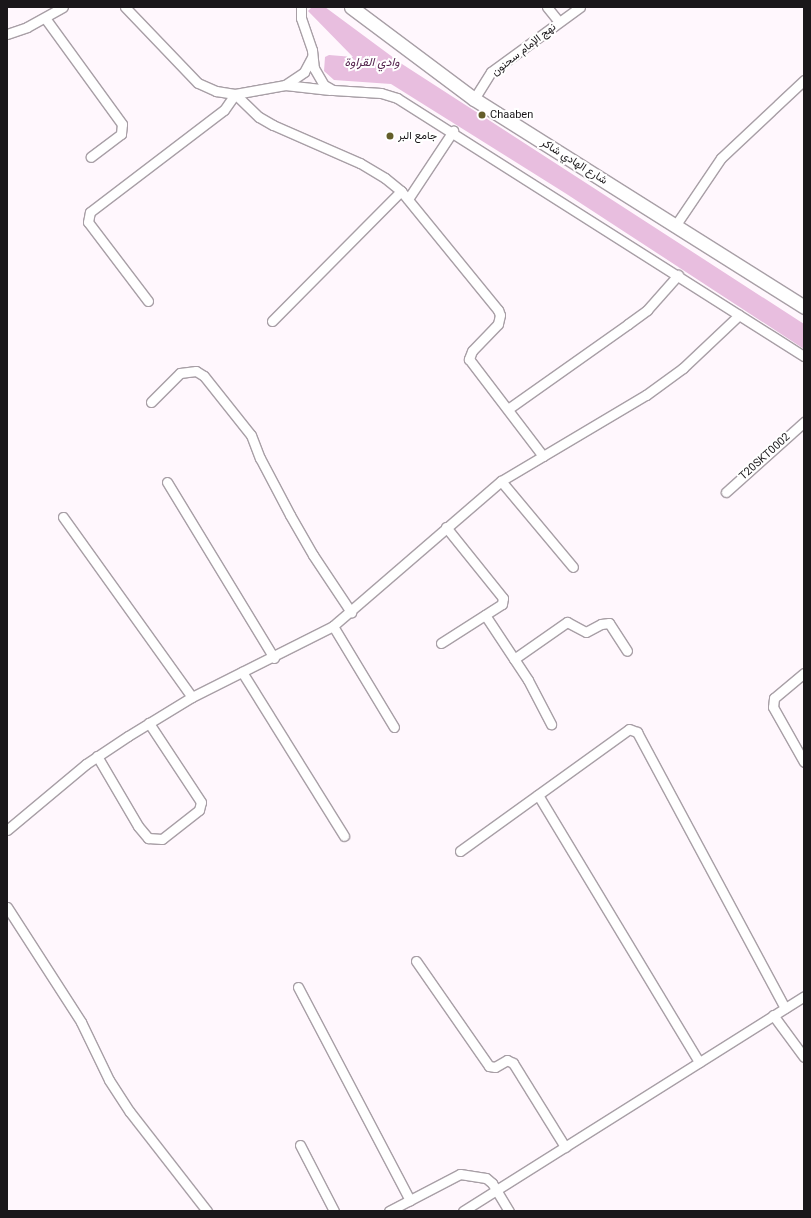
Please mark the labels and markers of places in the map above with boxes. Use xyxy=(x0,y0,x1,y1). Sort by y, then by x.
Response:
place label: Chaaben xyxy=(490,108,533,122)
marker: Chaaben xyxy=(477,110,487,120)
place label: جامع البر xyxy=(398,129,437,143)
marker: جامع البر xyxy=(385,131,395,141)

